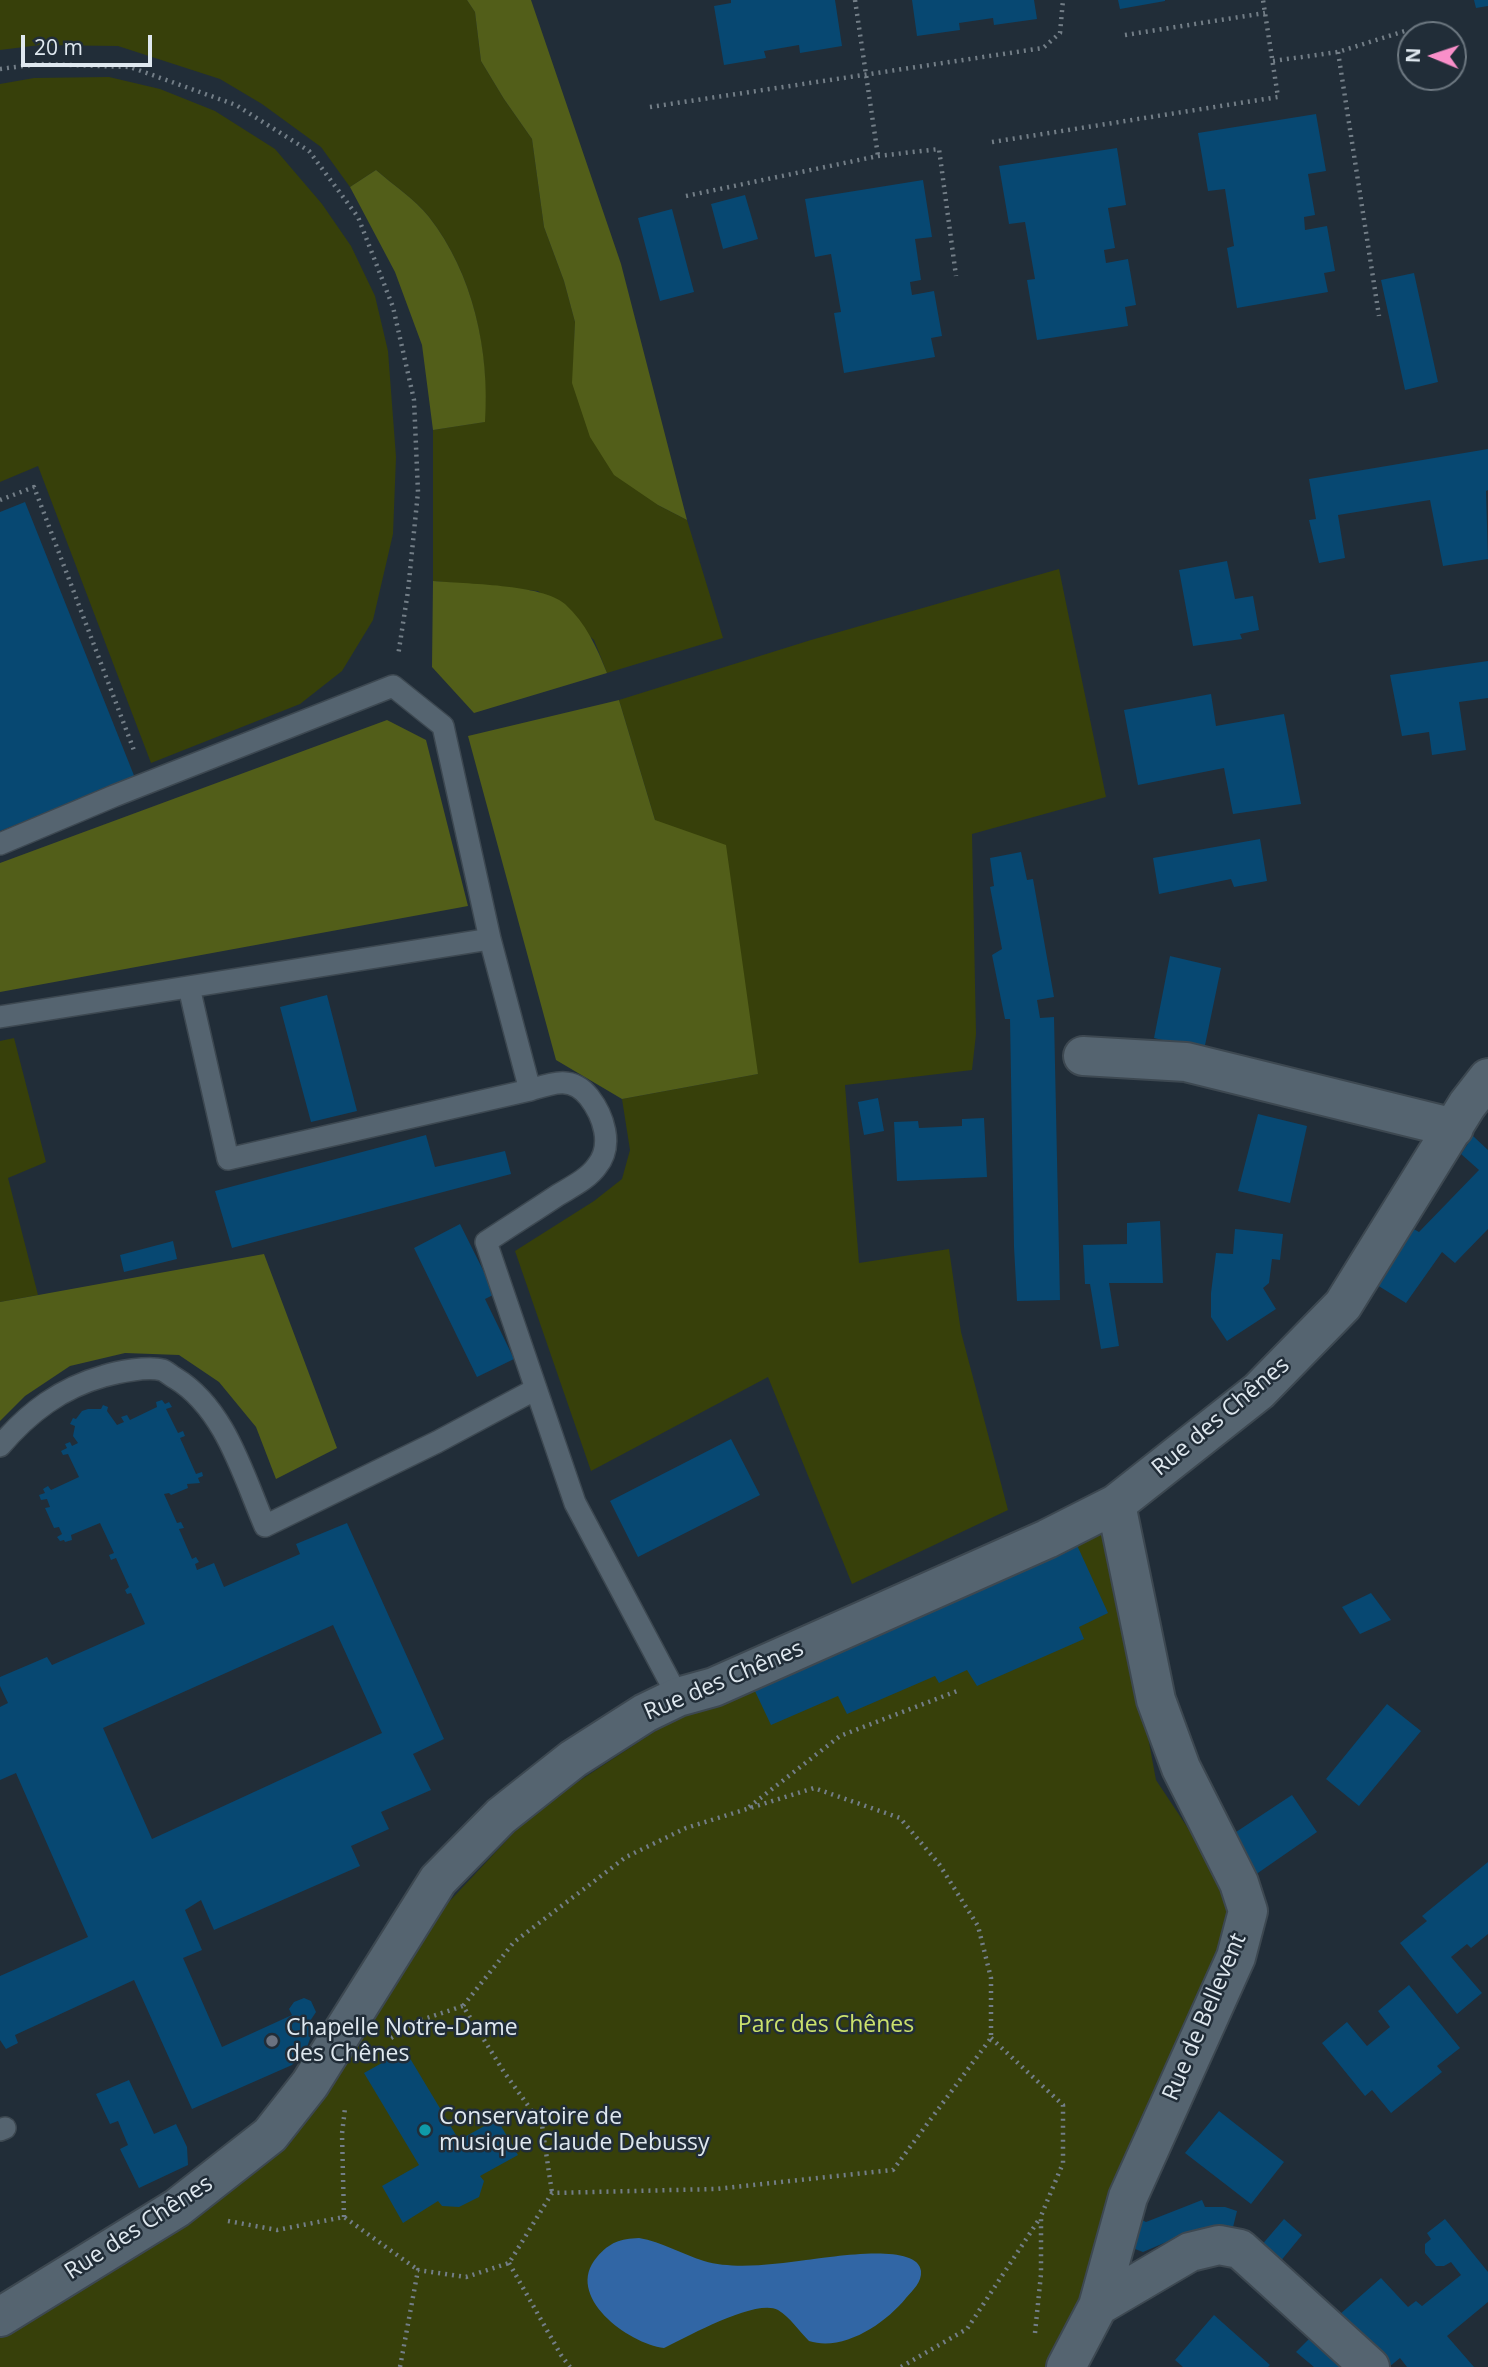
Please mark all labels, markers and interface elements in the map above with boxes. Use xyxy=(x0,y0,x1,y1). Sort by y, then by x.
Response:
scale bar xyxy=(24,21,156,65)
north arrow xyxy=(1397,21,1467,91)
text: 20 m xyxy=(34,33,83,61)
text: N xyxy=(1400,47,1426,64)
street label: Rue des Chênes xyxy=(1147,1352,1295,1482)
street label: Rue des Chênes xyxy=(640,1635,808,1727)
street label: Rue de Bellevent xyxy=(1157,1929,1253,2105)
park label: Parc des Chênes xyxy=(738,2011,914,2039)
place label: Chapelle Notre-Dame des Chênes xyxy=(286,2014,518,2068)
marker: Chapelle Notre-Dame des Chênes xyxy=(264,2033,280,2049)
place label: Conservatoire de musique Claude Debussy xyxy=(439,2103,710,2157)
marker: Conservatoire de musique Claude Debussy xyxy=(417,2122,433,2138)
street label: Rue des Chênes xyxy=(60,2170,218,2286)

